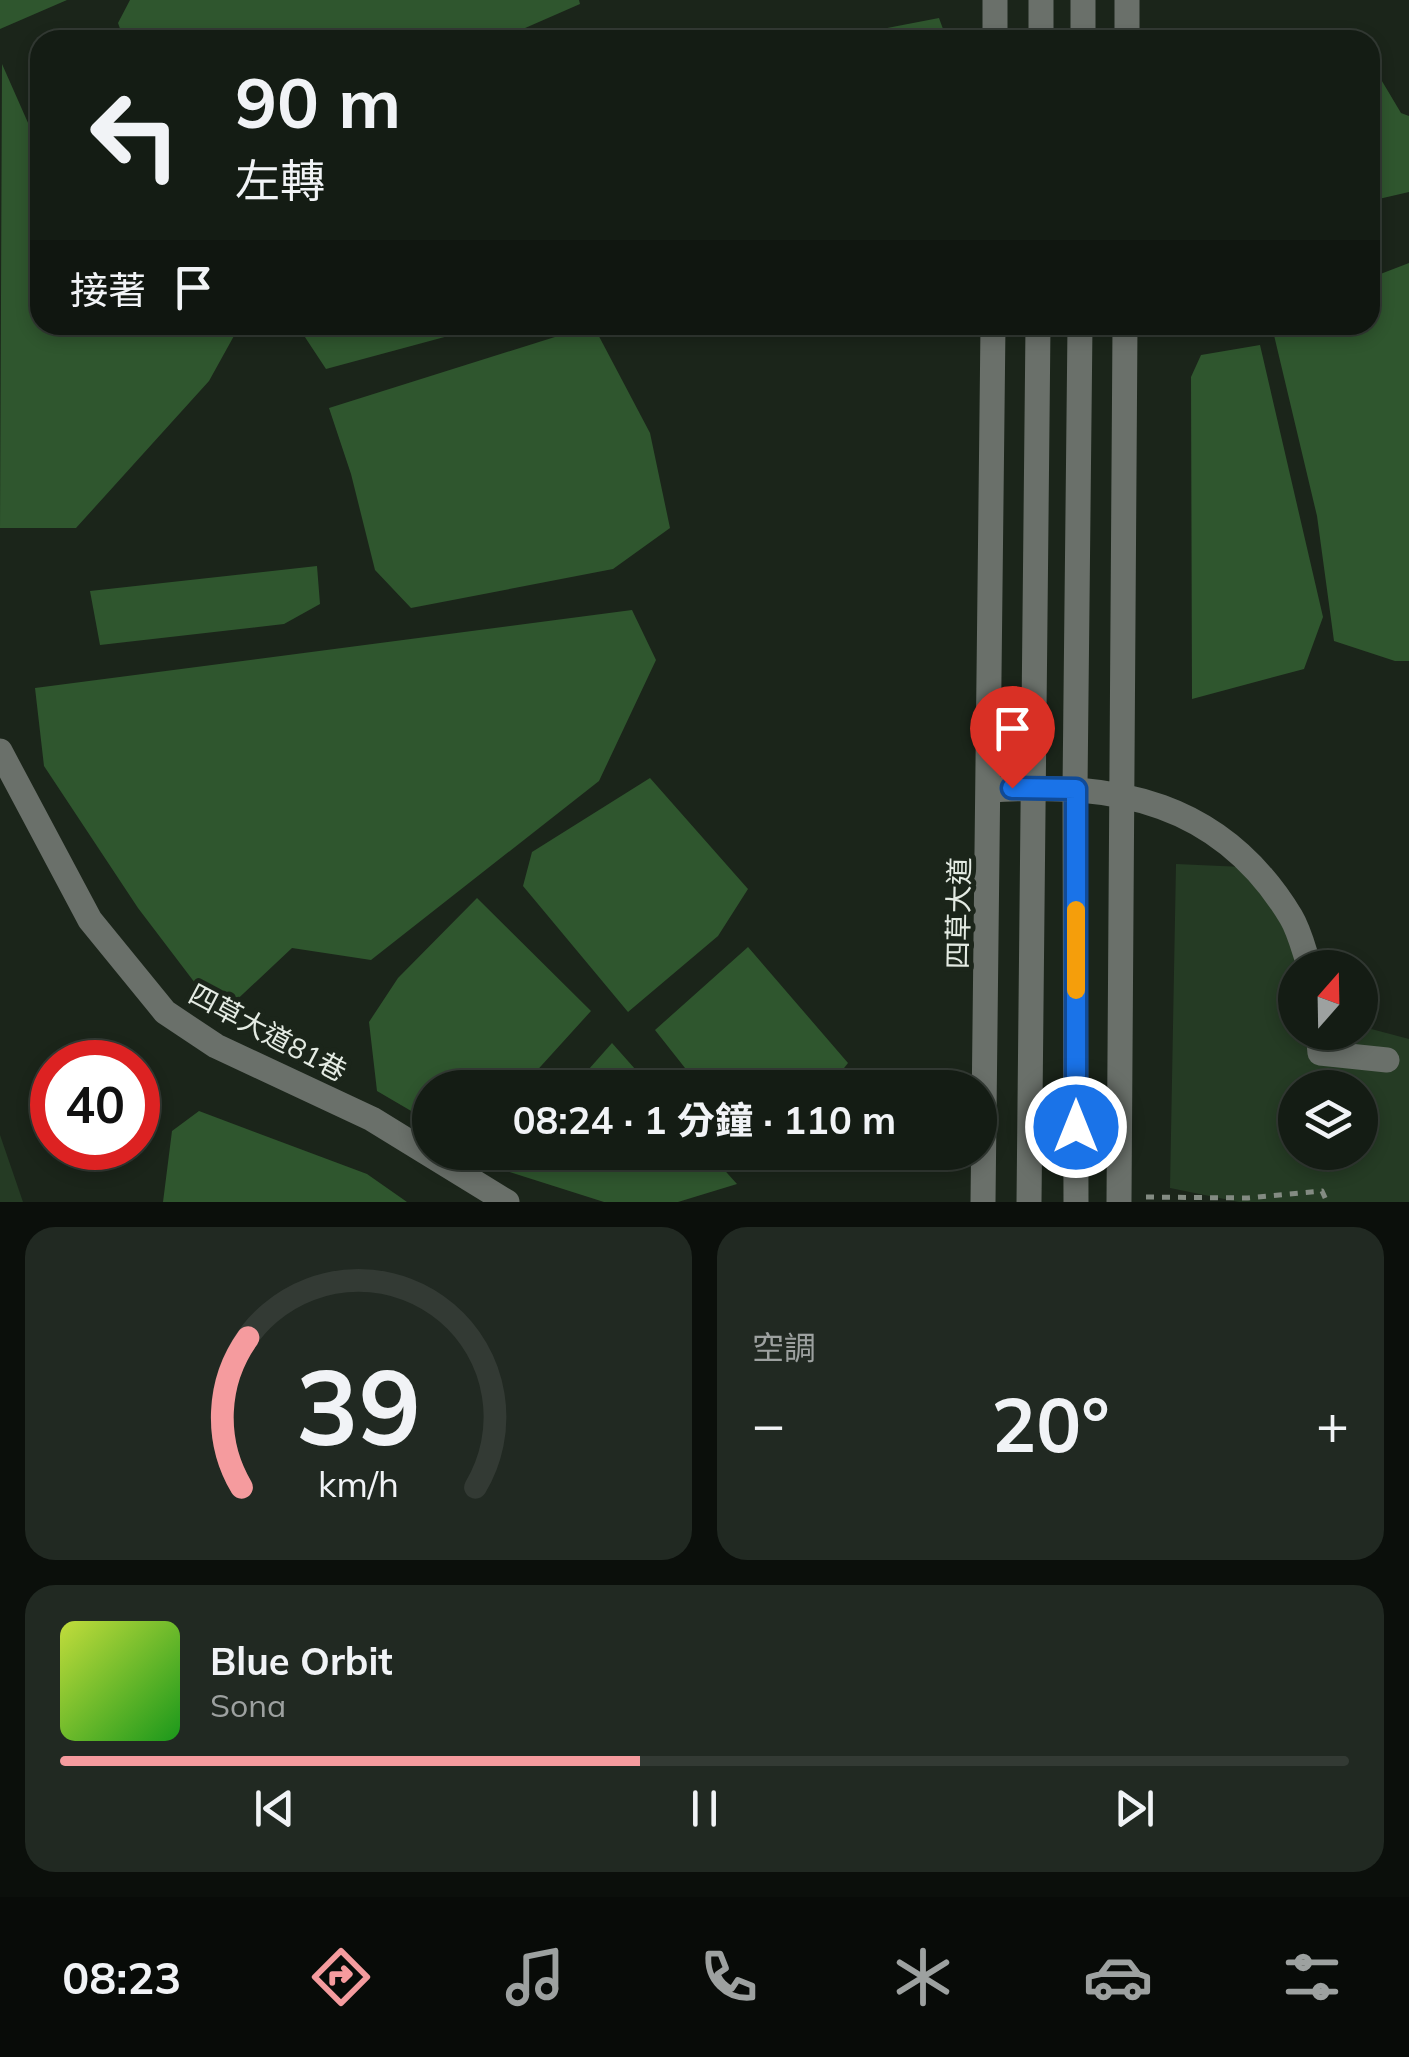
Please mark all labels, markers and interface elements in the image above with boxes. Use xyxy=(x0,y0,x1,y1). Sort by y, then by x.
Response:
text: 90 m xyxy=(235,58,401,146)
icon: left xyxy=(70,70,200,200)
text: 左轉 xyxy=(235,152,325,208)
icon: arrive xyxy=(166,260,221,315)
text: 接著 xyxy=(70,266,146,314)
pin xyxy=(970,686,1055,789)
icon: arrive xyxy=(985,701,1040,756)
street label: 四草大道 xyxy=(940,857,976,969)
north arrow xyxy=(1278,950,1378,1050)
map controls xyxy=(1278,950,1378,1170)
street label: 四草大道81巷 xyxy=(183,976,353,1088)
speed limit sign: 40 xyxy=(30,1040,160,1170)
button: layers xyxy=(1278,1070,1378,1170)
position arrow xyxy=(1024,1075,1128,1179)
text: 08:24 · 1 分鐘 · 110 m xyxy=(513,1096,896,1144)
text: 空調 xyxy=(752,1327,816,1367)
text: 39 xyxy=(296,1340,421,1471)
text: 20° xyxy=(991,1377,1110,1471)
text: − xyxy=(752,1389,785,1458)
text: + xyxy=(1316,1389,1349,1458)
text: km/h xyxy=(318,1461,399,1506)
text: Blue Orbit xyxy=(210,1637,393,1685)
text: Sona xyxy=(210,1685,286,1725)
icon: previous xyxy=(247,1781,302,1836)
icon: pause xyxy=(677,1781,732,1836)
icon: next xyxy=(1107,1781,1162,1836)
icon: directions xyxy=(306,1942,376,2012)
icon: music xyxy=(500,1942,570,2012)
icon: phone xyxy=(694,1942,764,2012)
icon: climate xyxy=(888,1942,958,2012)
icon: car xyxy=(1083,1942,1153,2012)
icon: filters xyxy=(1277,1942,1347,2012)
text: 08:23 xyxy=(62,1949,181,2005)

